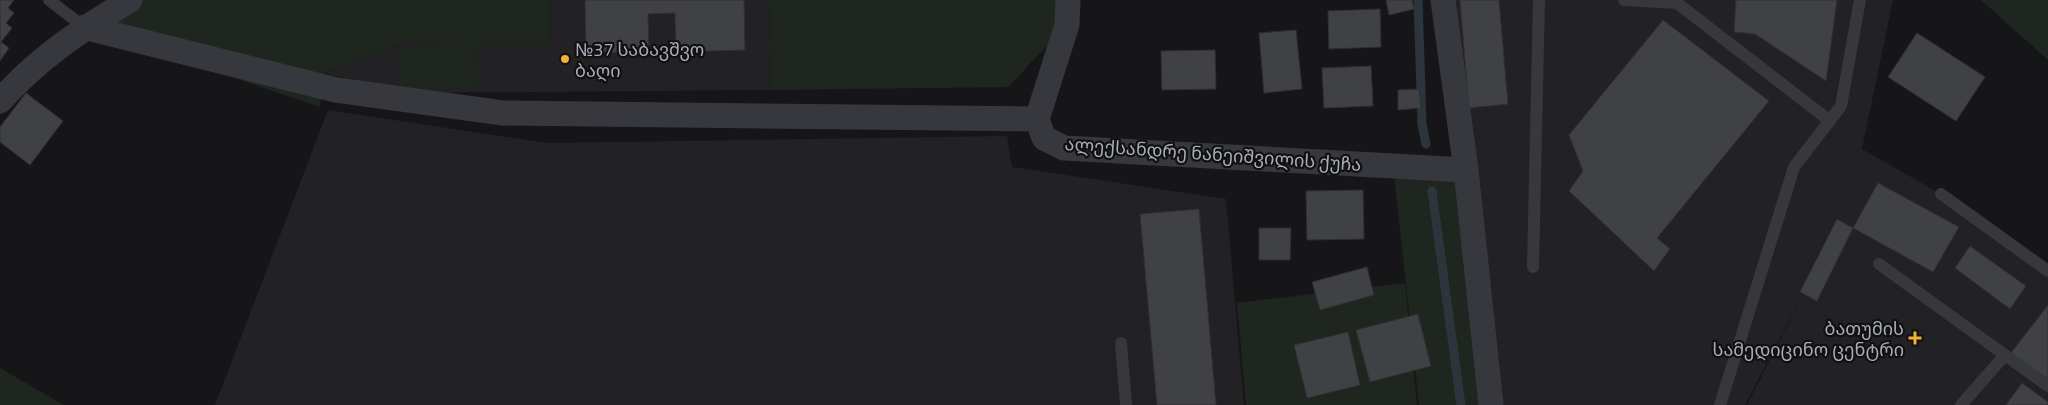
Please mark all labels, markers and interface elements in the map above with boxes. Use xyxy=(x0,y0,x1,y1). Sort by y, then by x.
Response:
place label: №37 საბავშვო ბაღი xyxy=(575,36,704,84)
marker: №37 საბავშვო ბაღი xyxy=(559,53,571,65)
street label: ალექსანდრე ნანეიშვილის ქუჩა xyxy=(1064,130,1362,178)
place label: ბათუმის სამედიცინო ცენტრი xyxy=(1713,315,1904,363)
marker: ბათუმის სამედიცინო ცენტრი xyxy=(1908,331,1922,345)

